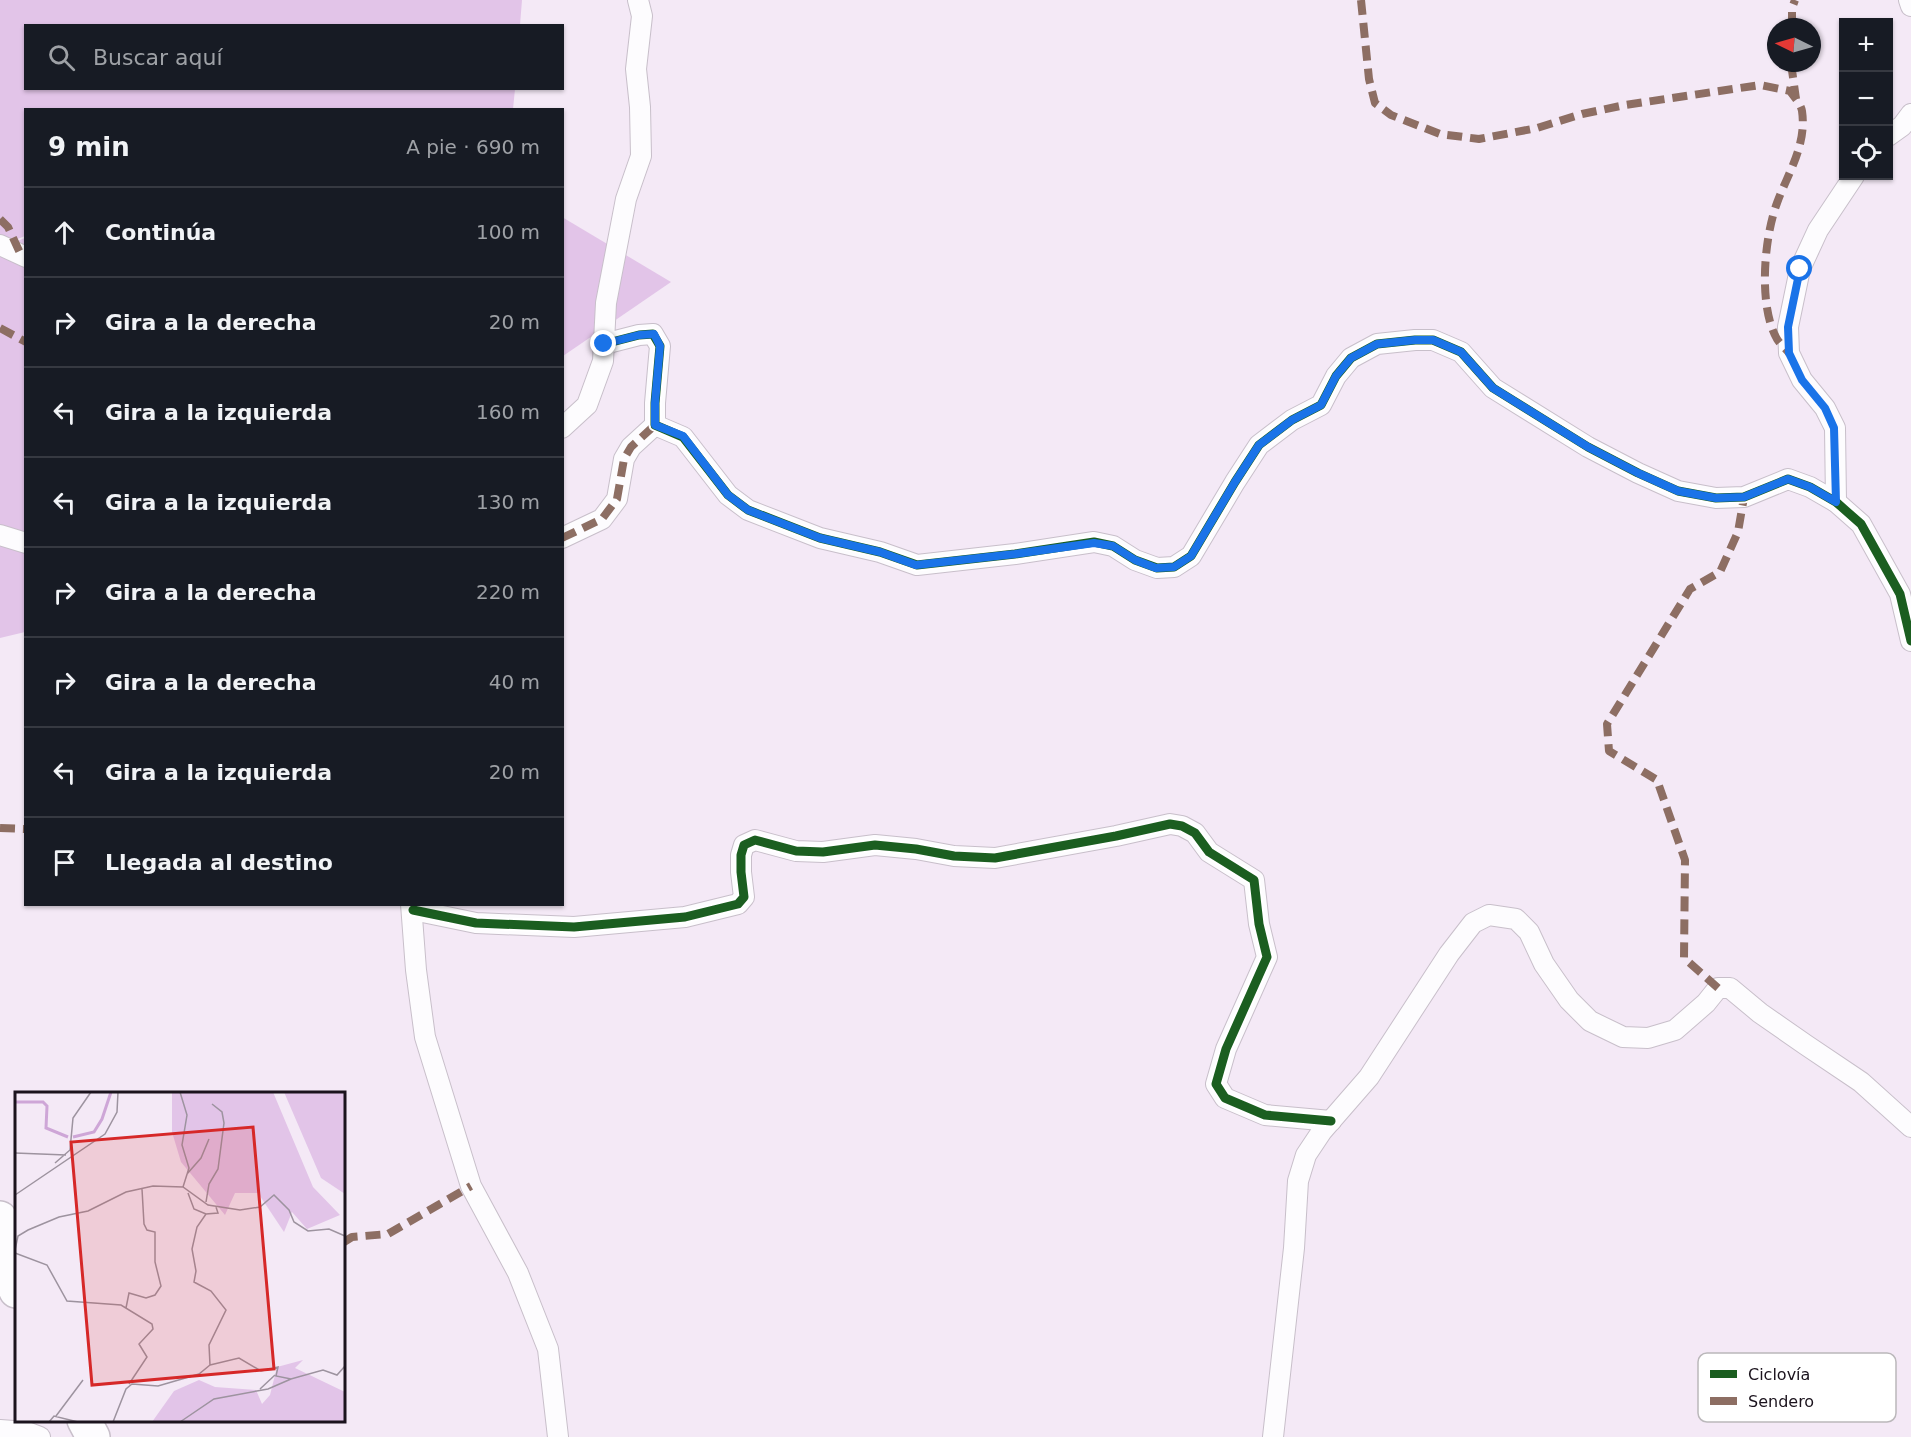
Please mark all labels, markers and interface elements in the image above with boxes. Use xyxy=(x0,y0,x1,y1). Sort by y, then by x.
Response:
north arrow xyxy=(1767,18,1821,72)
map controls xyxy=(1839,18,1893,180)
button: + xyxy=(1839,18,1893,72)
search box xyxy=(24,24,564,90)
icon: search xyxy=(45,41,78,74)
text: Buscar aquí xyxy=(93,45,223,70)
button: − xyxy=(1839,72,1893,126)
button: locate xyxy=(1839,126,1893,180)
text: 9 min xyxy=(48,132,130,162)
text: A pie · 690 m xyxy=(406,135,540,159)
icon: ahead xyxy=(48,216,81,249)
text: Continúa xyxy=(105,220,216,245)
text: 100 m xyxy=(476,220,540,244)
route start xyxy=(1786,255,1812,281)
icon: right xyxy=(48,306,81,339)
text: Gira a la derecha xyxy=(105,310,317,335)
text: 20 m xyxy=(489,310,540,334)
route end xyxy=(590,330,616,356)
icon: left xyxy=(48,396,81,429)
text: Gira a la izquierda xyxy=(105,400,332,425)
text: 160 m xyxy=(476,400,540,424)
icon: left xyxy=(48,486,81,519)
text: Gira a la izquierda xyxy=(105,490,332,515)
text: 130 m xyxy=(476,490,540,514)
icon: right xyxy=(48,576,81,609)
text: Gira a la derecha xyxy=(105,580,317,605)
text: 220 m xyxy=(476,580,540,604)
icon: right xyxy=(48,666,81,699)
text: Gira a la derecha xyxy=(105,670,317,695)
text: 40 m xyxy=(489,670,540,694)
icon: left xyxy=(48,756,81,789)
text: Gira a la izquierda xyxy=(105,760,332,785)
text: 20 m xyxy=(489,760,540,784)
icon: arrive xyxy=(48,846,81,879)
text: Llegada al destino xyxy=(105,850,333,875)
inset map xyxy=(15,1092,345,1422)
legend xyxy=(1698,1353,1896,1422)
text: Ciclovía xyxy=(1748,1365,1810,1384)
text: Sendero xyxy=(1748,1392,1814,1411)

